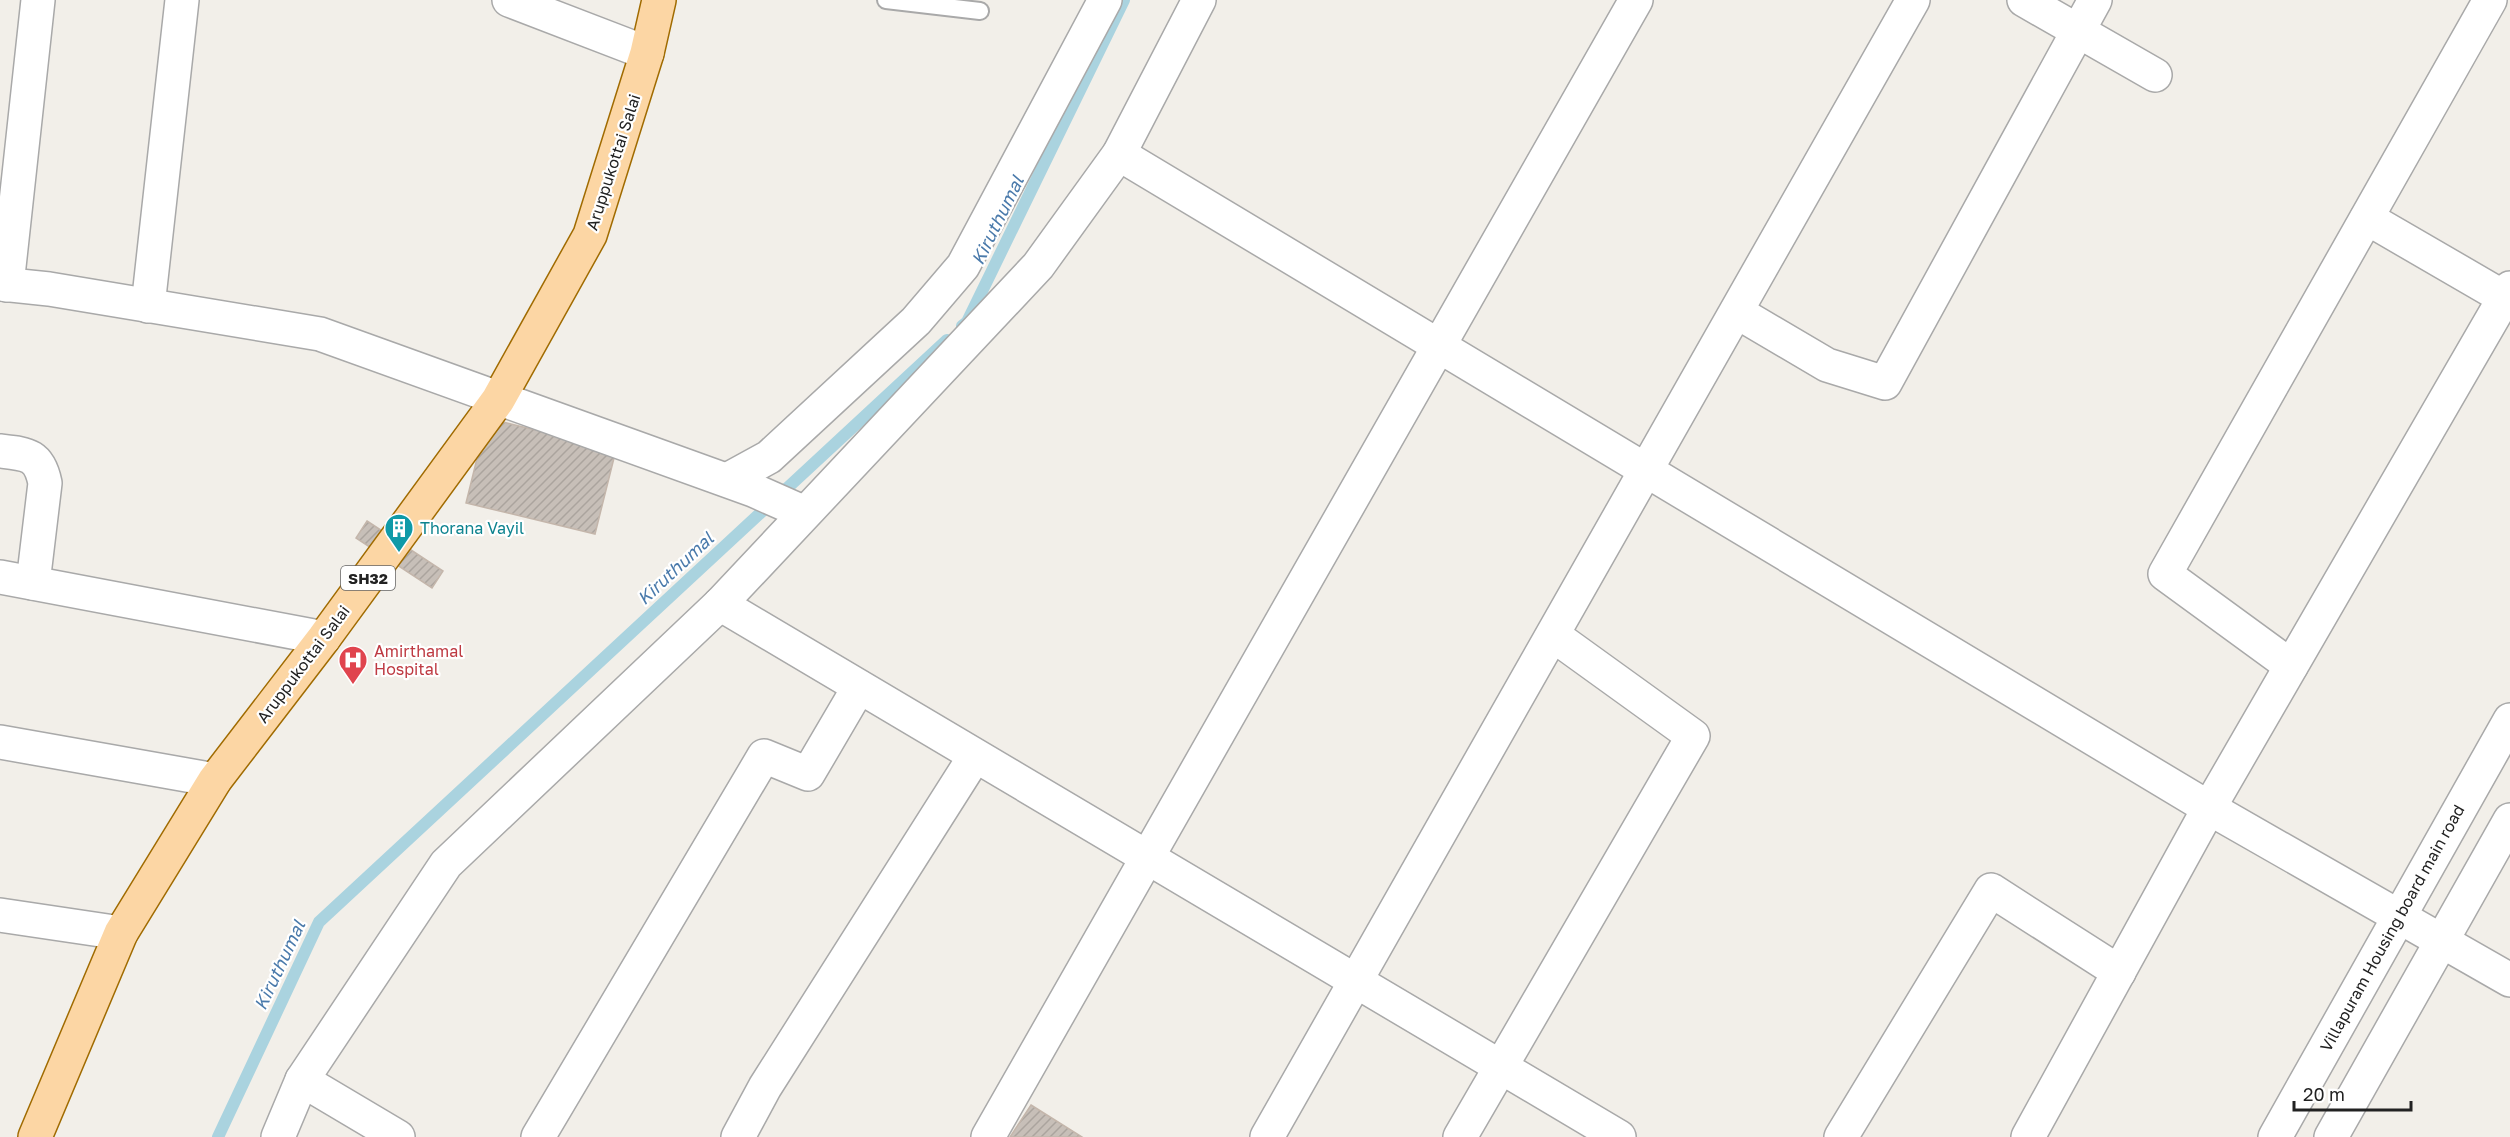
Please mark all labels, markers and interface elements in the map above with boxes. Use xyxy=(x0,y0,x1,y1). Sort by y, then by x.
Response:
street label: Aruppukottai Salai xyxy=(582,91,644,233)
water label: Kiruthumal xyxy=(966,171,1029,268)
building icon: Thorana Vayil xyxy=(383,512,415,554)
place label: Thorana Vayil xyxy=(420,518,524,538)
water label: Kiruthumal xyxy=(632,526,719,609)
road number: SH32 xyxy=(341,566,395,590)
street label: Aruppukottai Salai xyxy=(252,601,354,727)
place label: Amirthamal Hospital xyxy=(374,641,463,679)
hospital icon: Amirthamal Hospital xyxy=(337,644,369,686)
street label: Villapuram Housing board main road xyxy=(2316,801,2468,1055)
water label: Kiruthumal xyxy=(249,916,310,1013)
scale bar xyxy=(2294,1074,2411,1112)
text: 20 m xyxy=(2303,1083,2345,1105)

